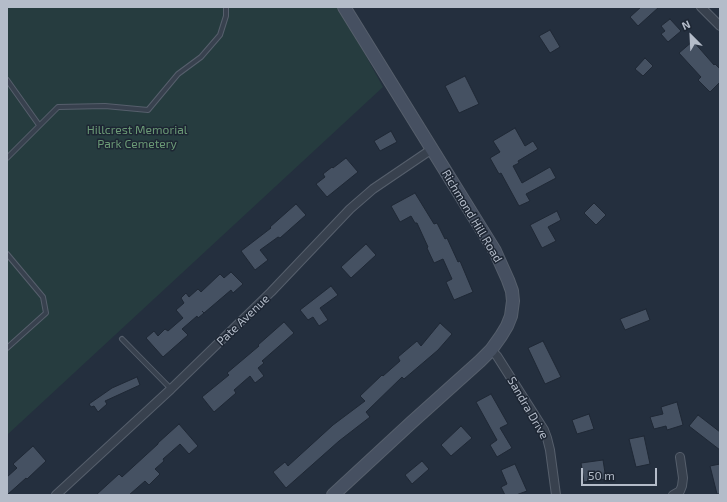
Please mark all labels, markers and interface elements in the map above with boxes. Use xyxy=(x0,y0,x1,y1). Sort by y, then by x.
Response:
north arrow xyxy=(671,16,711,56)
text: N xyxy=(680,17,692,32)
park label: Hillcrest Memorial Park Cemetery xyxy=(87,123,187,151)
street label: Richmond Hill Road xyxy=(439,167,505,265)
street label: Pate Avenue xyxy=(214,291,272,349)
street label: Sandra Drive xyxy=(504,374,552,442)
scale bar xyxy=(583,460,659,486)
text: 50 m xyxy=(588,468,615,482)

